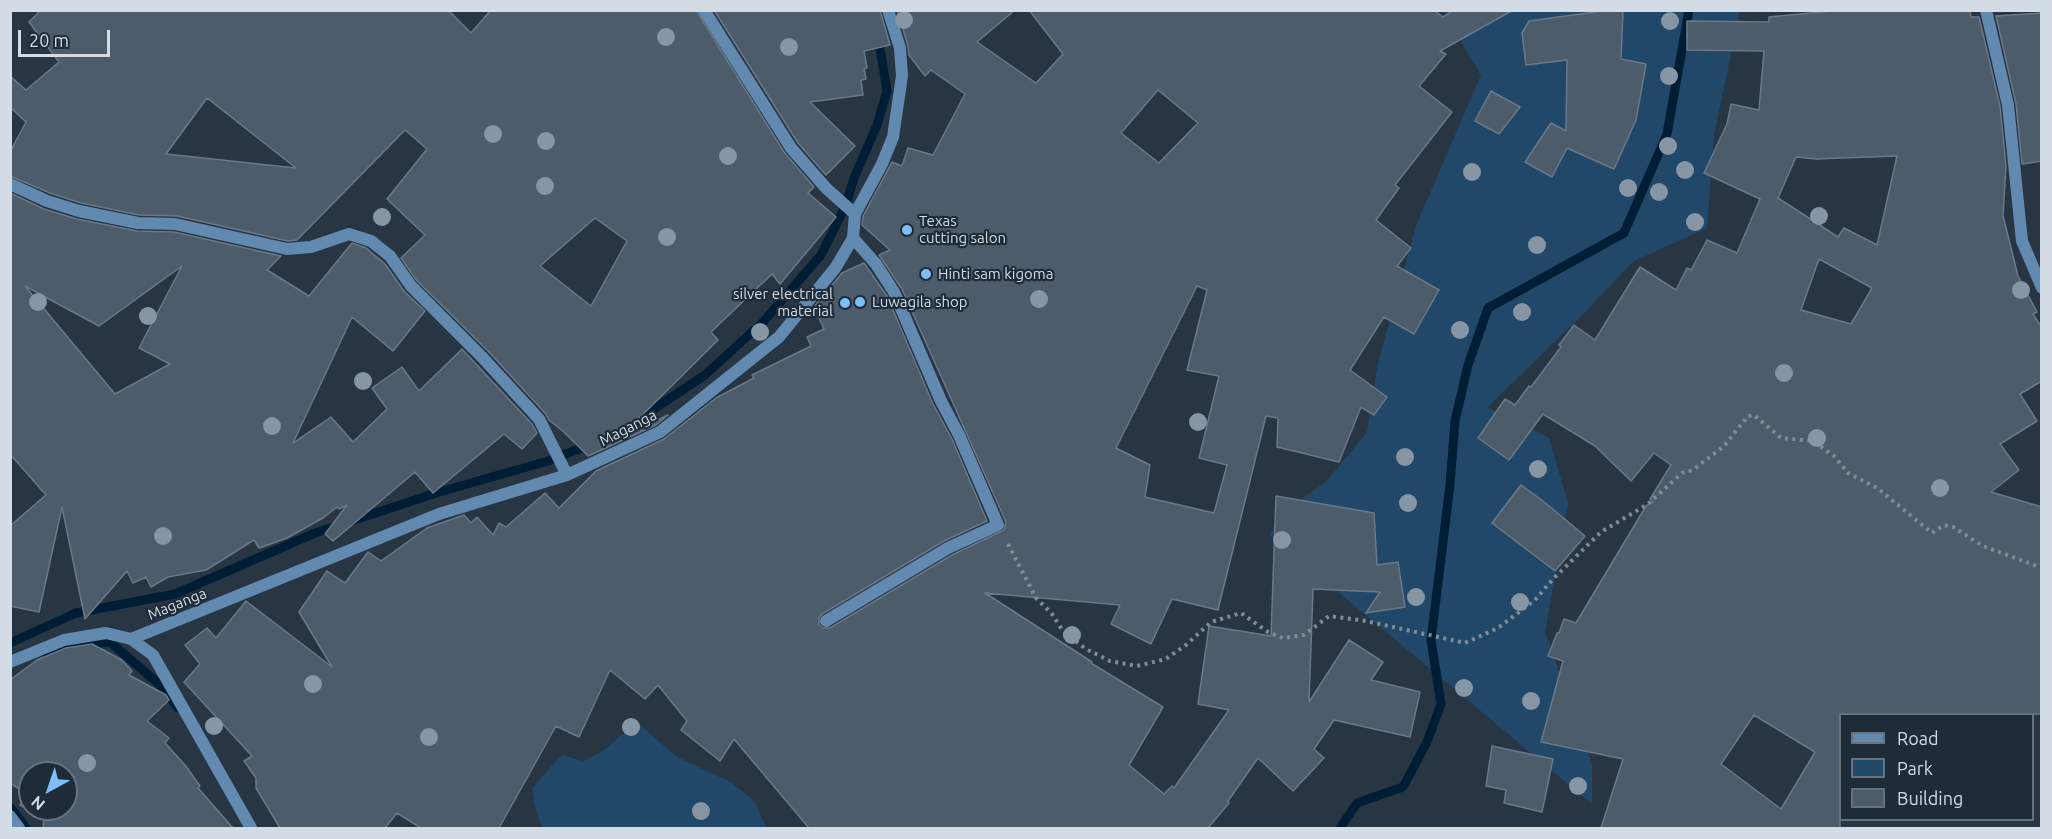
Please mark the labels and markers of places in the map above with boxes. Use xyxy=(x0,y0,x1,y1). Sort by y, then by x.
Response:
place label: Texas cutting salon xyxy=(919,212,1006,247)
marker: Texas cutting salon xyxy=(900,223,914,237)
place label: Hinti sam kigoma xyxy=(938,265,1054,283)
marker: Hinti sam kigoma xyxy=(919,267,933,281)
place label: silver electrical material xyxy=(733,285,833,320)
place label: Luwagila shop xyxy=(872,293,968,311)
marker: Luwagila shop xyxy=(853,295,867,309)
marker: silver electrical material xyxy=(838,296,852,310)

